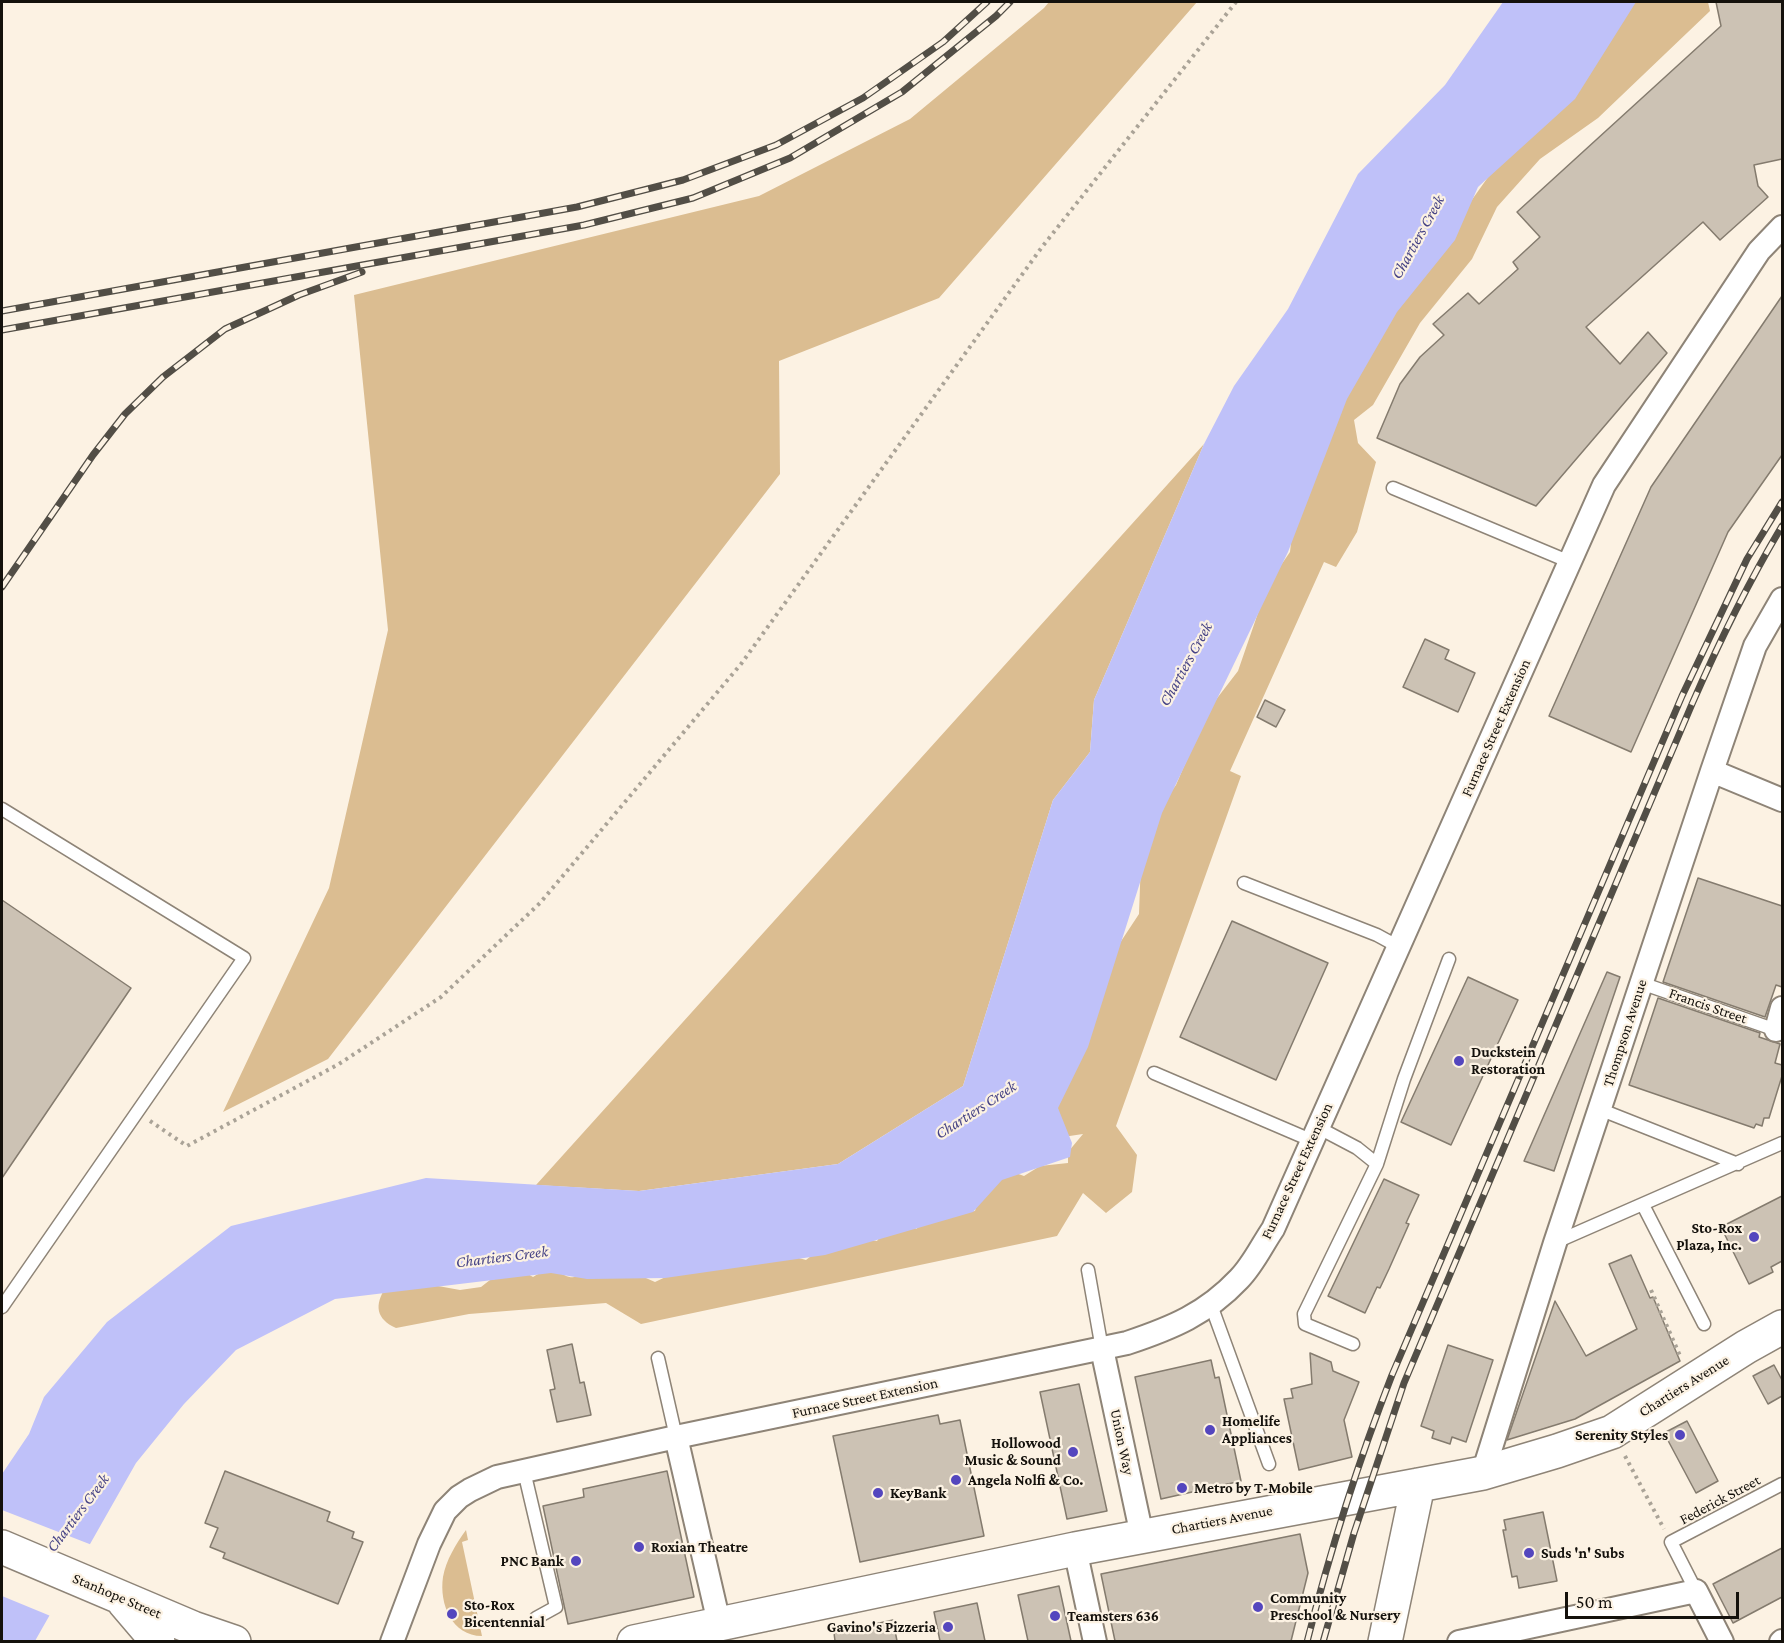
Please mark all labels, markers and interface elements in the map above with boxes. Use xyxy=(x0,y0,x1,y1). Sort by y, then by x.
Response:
water label: Chartiers Creek xyxy=(1387,192,1449,282)
water label: Chartiers Creek xyxy=(1155,619,1217,709)
street label: Furnace Street Extension xyxy=(1458,656,1534,800)
street label: Thompson Avenue xyxy=(1599,977,1651,1089)
street label: Francis Street xyxy=(1667,984,1749,1028)
place label: Duckstein Restoration xyxy=(1471,1043,1545,1078)
marker: Duckstein Restoration xyxy=(1452,1054,1466,1068)
water label: Chartiers Creek xyxy=(932,1077,1020,1143)
street label: Furnace Street Extension xyxy=(1257,1100,1337,1242)
place label: Sto-Rox Plaza, Inc. xyxy=(1676,1219,1742,1254)
marker: Sto-Rox Plaza, Inc. xyxy=(1747,1230,1761,1244)
water label: Chartiers Creek xyxy=(455,1242,549,1272)
street label: Chartiers Avenue xyxy=(1636,1351,1732,1421)
street label: Furnace Street Extension xyxy=(790,1374,940,1422)
street label: Union Way xyxy=(1106,1407,1138,1477)
place label: Homelife Appliances xyxy=(1222,1412,1292,1447)
marker: Homelife Appliances xyxy=(1203,1423,1217,1437)
place label: Serenity Styles xyxy=(1575,1426,1668,1444)
marker: Serenity Styles xyxy=(1673,1428,1687,1442)
place label: Hollowood Music & Sound xyxy=(964,1434,1061,1469)
marker: Hollowood Music & Sound xyxy=(1066,1445,1080,1459)
water label: Chartiers Creek xyxy=(42,1470,114,1556)
place label: Angela Nolfi & Co. xyxy=(968,1471,1084,1489)
street label: Federick Street xyxy=(1677,1471,1763,1529)
marker: Angela Nolfi & Co. xyxy=(949,1473,963,1487)
place label: Metro by T-Mobile xyxy=(1194,1479,1313,1497)
marker: Metro by T-Mobile xyxy=(1175,1481,1189,1495)
place label: KeyBank xyxy=(890,1484,946,1502)
marker: KeyBank xyxy=(871,1486,885,1500)
street label: Chartiers Avenue xyxy=(1170,1501,1274,1539)
place label: Roxian Theatre xyxy=(651,1538,748,1556)
marker: Roxian Theatre xyxy=(632,1540,646,1554)
place label: Suds 'n' Subs xyxy=(1541,1544,1624,1562)
marker: Suds 'n' Subs xyxy=(1522,1546,1536,1560)
place label: PNC Bank xyxy=(501,1552,564,1570)
marker: PNC Bank xyxy=(569,1554,583,1568)
street label: Stanhope Street xyxy=(70,1569,164,1623)
scale bar xyxy=(1568,1580,1742,1618)
place label: Community Preschool & Nursery xyxy=(1270,1589,1400,1624)
text: 50 m xyxy=(1576,1592,1613,1612)
place label: Sto-Rox Bicentennial xyxy=(464,1596,545,1631)
marker: Community Preschool & Nursery xyxy=(1251,1600,1265,1614)
marker: Sto-Rox Bicentennial xyxy=(445,1607,459,1621)
place label: Teamsters 636 xyxy=(1067,1607,1159,1625)
marker: Teamsters 636 xyxy=(1048,1609,1062,1623)
place label: Gavino's Pizzeria xyxy=(827,1618,936,1636)
marker: Gavino's Pizzeria xyxy=(941,1620,955,1634)

